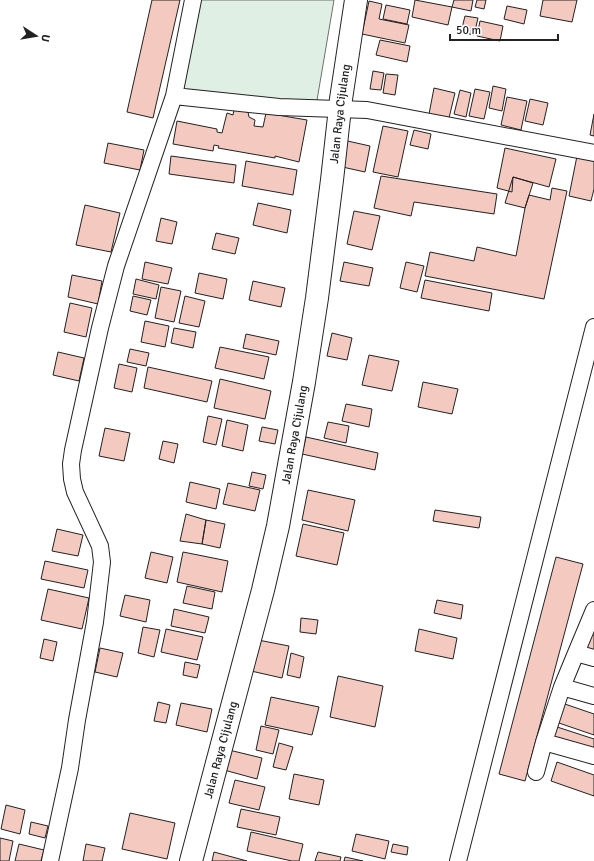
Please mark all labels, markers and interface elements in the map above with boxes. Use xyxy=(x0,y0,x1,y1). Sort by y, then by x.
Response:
north arrow xyxy=(16,16,56,56)
scale bar xyxy=(450,16,558,42)
text: 50 m xyxy=(456,23,481,38)
text: U xyxy=(38,33,52,43)
street label: Jalan Raya Cijulang xyxy=(326,63,354,164)
street label: Jalan Raya Cijulang xyxy=(278,384,311,485)
street label: Jalan Raya Cijulang xyxy=(200,699,241,800)

